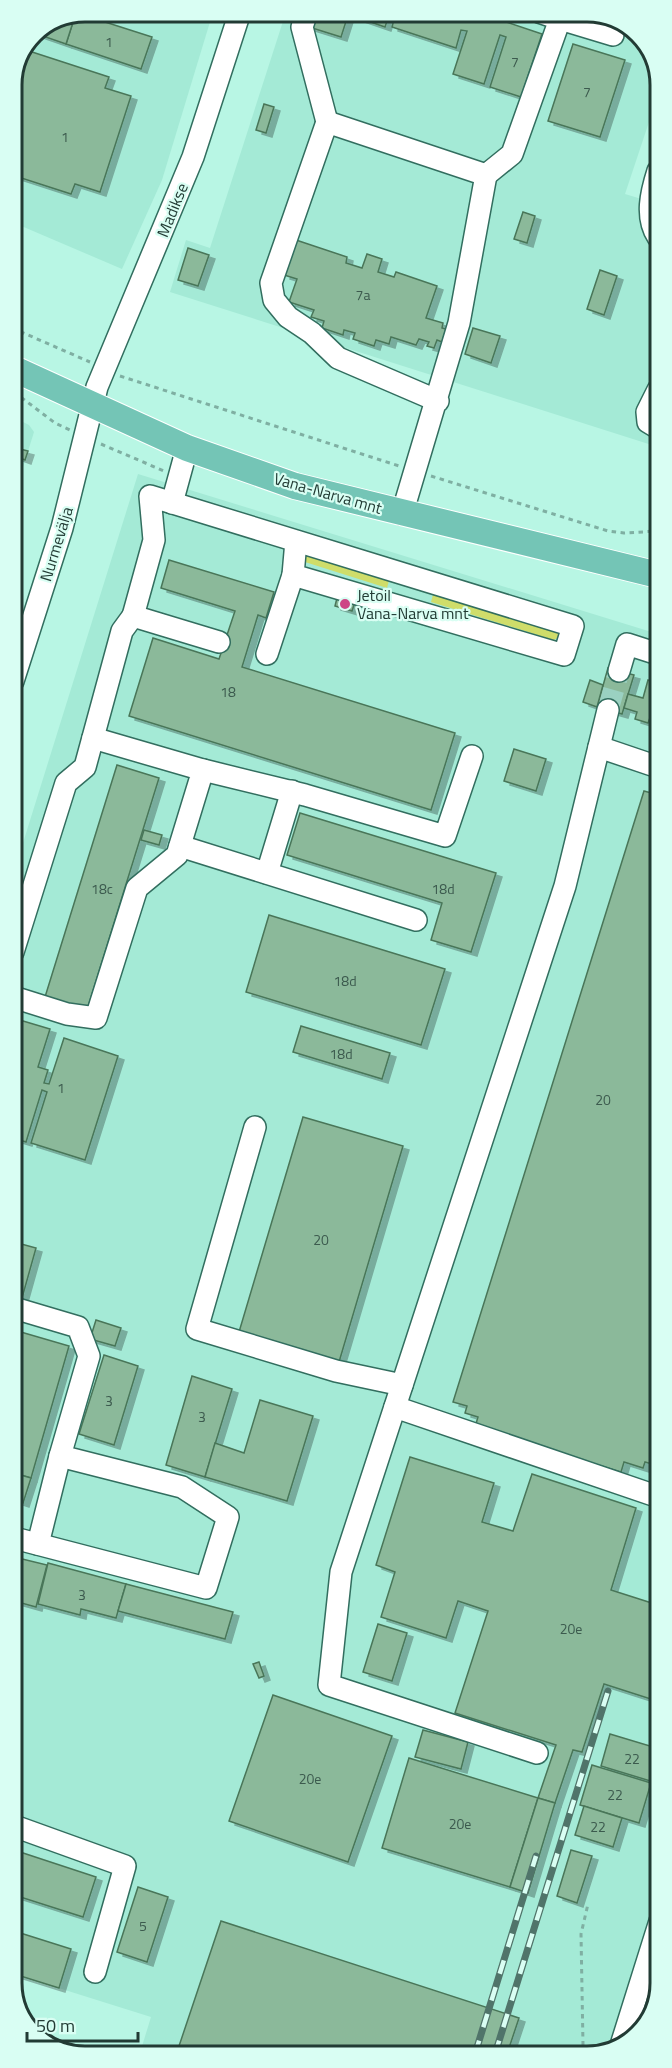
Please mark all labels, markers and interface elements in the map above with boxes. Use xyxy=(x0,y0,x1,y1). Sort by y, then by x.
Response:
house number: 1 xyxy=(105,31,113,52)
house number: 7 xyxy=(511,51,519,72)
house number: 7 xyxy=(583,81,591,102)
house number: 1 xyxy=(61,126,69,147)
street label: Madikse xyxy=(150,179,194,241)
house number: 7a xyxy=(356,284,370,305)
street label: Vana-Narva mnt xyxy=(271,466,385,520)
street label: Nurmevälja xyxy=(33,504,79,584)
place label: Jetoil Vana-Narva mnt xyxy=(357,583,469,625)
marker: Jetoil Vana-Narva mnt xyxy=(338,597,352,611)
house number: 18 xyxy=(220,681,236,702)
house number: 18c xyxy=(91,878,113,899)
house number: 18d xyxy=(431,878,455,899)
house number: 18d xyxy=(333,970,357,991)
house number: 18d xyxy=(329,1043,353,1064)
house number: 1 xyxy=(57,1077,65,1098)
house number: 20 xyxy=(595,1089,611,1110)
house number: 20 xyxy=(313,1229,329,1250)
house number: 3 xyxy=(105,1390,113,1411)
house number: 3 xyxy=(198,1406,206,1427)
house number: 3 xyxy=(78,1584,86,1605)
house number: 20e xyxy=(560,1618,582,1639)
house number: 22 xyxy=(624,1748,640,1769)
house number: 20e xyxy=(299,1768,321,1789)
house number: 22 xyxy=(607,1784,623,1805)
house number: 20e xyxy=(449,1813,471,1834)
house number: 22 xyxy=(590,1816,606,1837)
house number: 5 xyxy=(139,1915,147,1936)
scale bar xyxy=(27,2005,138,2043)
text: 50 m xyxy=(36,2012,75,2039)

